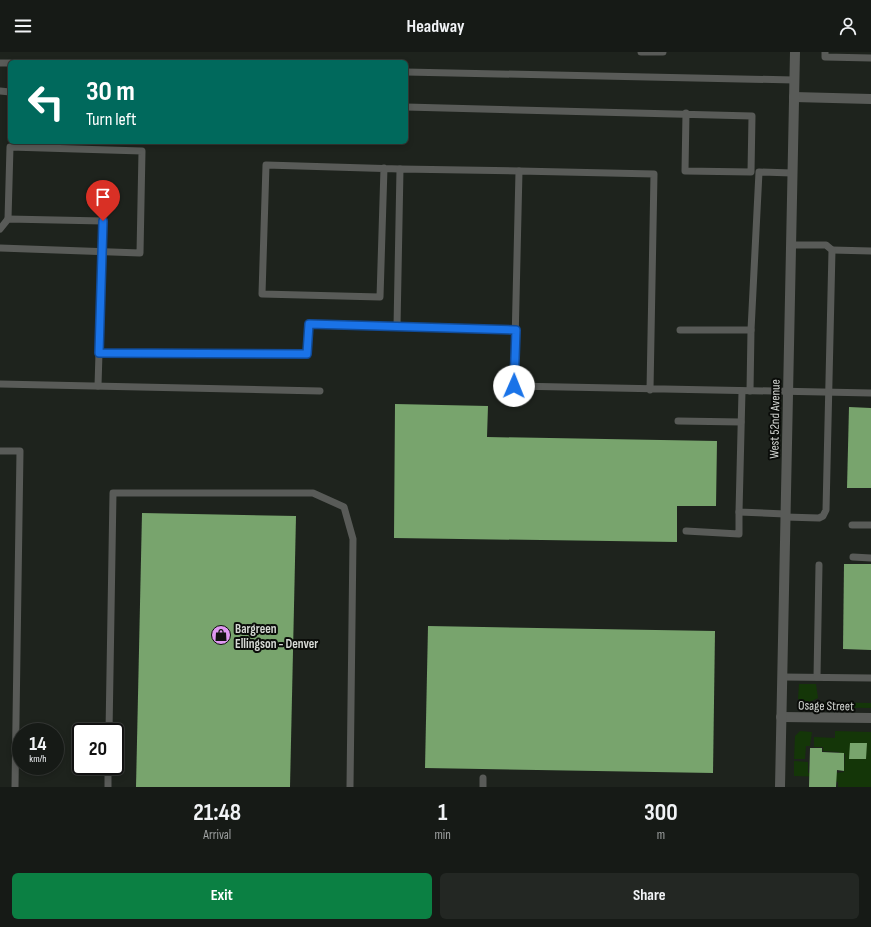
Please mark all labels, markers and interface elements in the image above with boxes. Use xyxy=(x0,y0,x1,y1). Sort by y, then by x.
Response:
icon: menu xyxy=(12,15,34,37)
icon: person xyxy=(837,15,859,37)
text: Headway xyxy=(407,16,464,37)
text: 30 m xyxy=(86,75,135,108)
icon: left xyxy=(20,76,72,128)
text: Turn left xyxy=(86,109,137,130)
pin xyxy=(86,180,120,221)
icon: arrive xyxy=(92,186,114,208)
position arrow xyxy=(493,365,535,407)
street label: West 52nd Avenue xyxy=(766,379,784,459)
place label: Bargreen Ellingson - Denver xyxy=(235,621,318,652)
shop icon: Bargreen Ellingson - Denver xyxy=(210,624,232,646)
street label: Osage Street xyxy=(798,698,854,714)
speed limit sign: 20 xyxy=(72,723,124,775)
text: 14 xyxy=(29,732,47,756)
text: km/h xyxy=(29,753,47,765)
text: 21:48 xyxy=(193,798,241,827)
text: 1 xyxy=(438,798,447,827)
text: 300 xyxy=(644,798,678,827)
text: Arrival xyxy=(203,827,231,843)
text: min xyxy=(434,827,451,843)
text: m xyxy=(657,827,665,843)
button: Exit xyxy=(12,873,432,919)
button: Share xyxy=(440,873,859,919)

